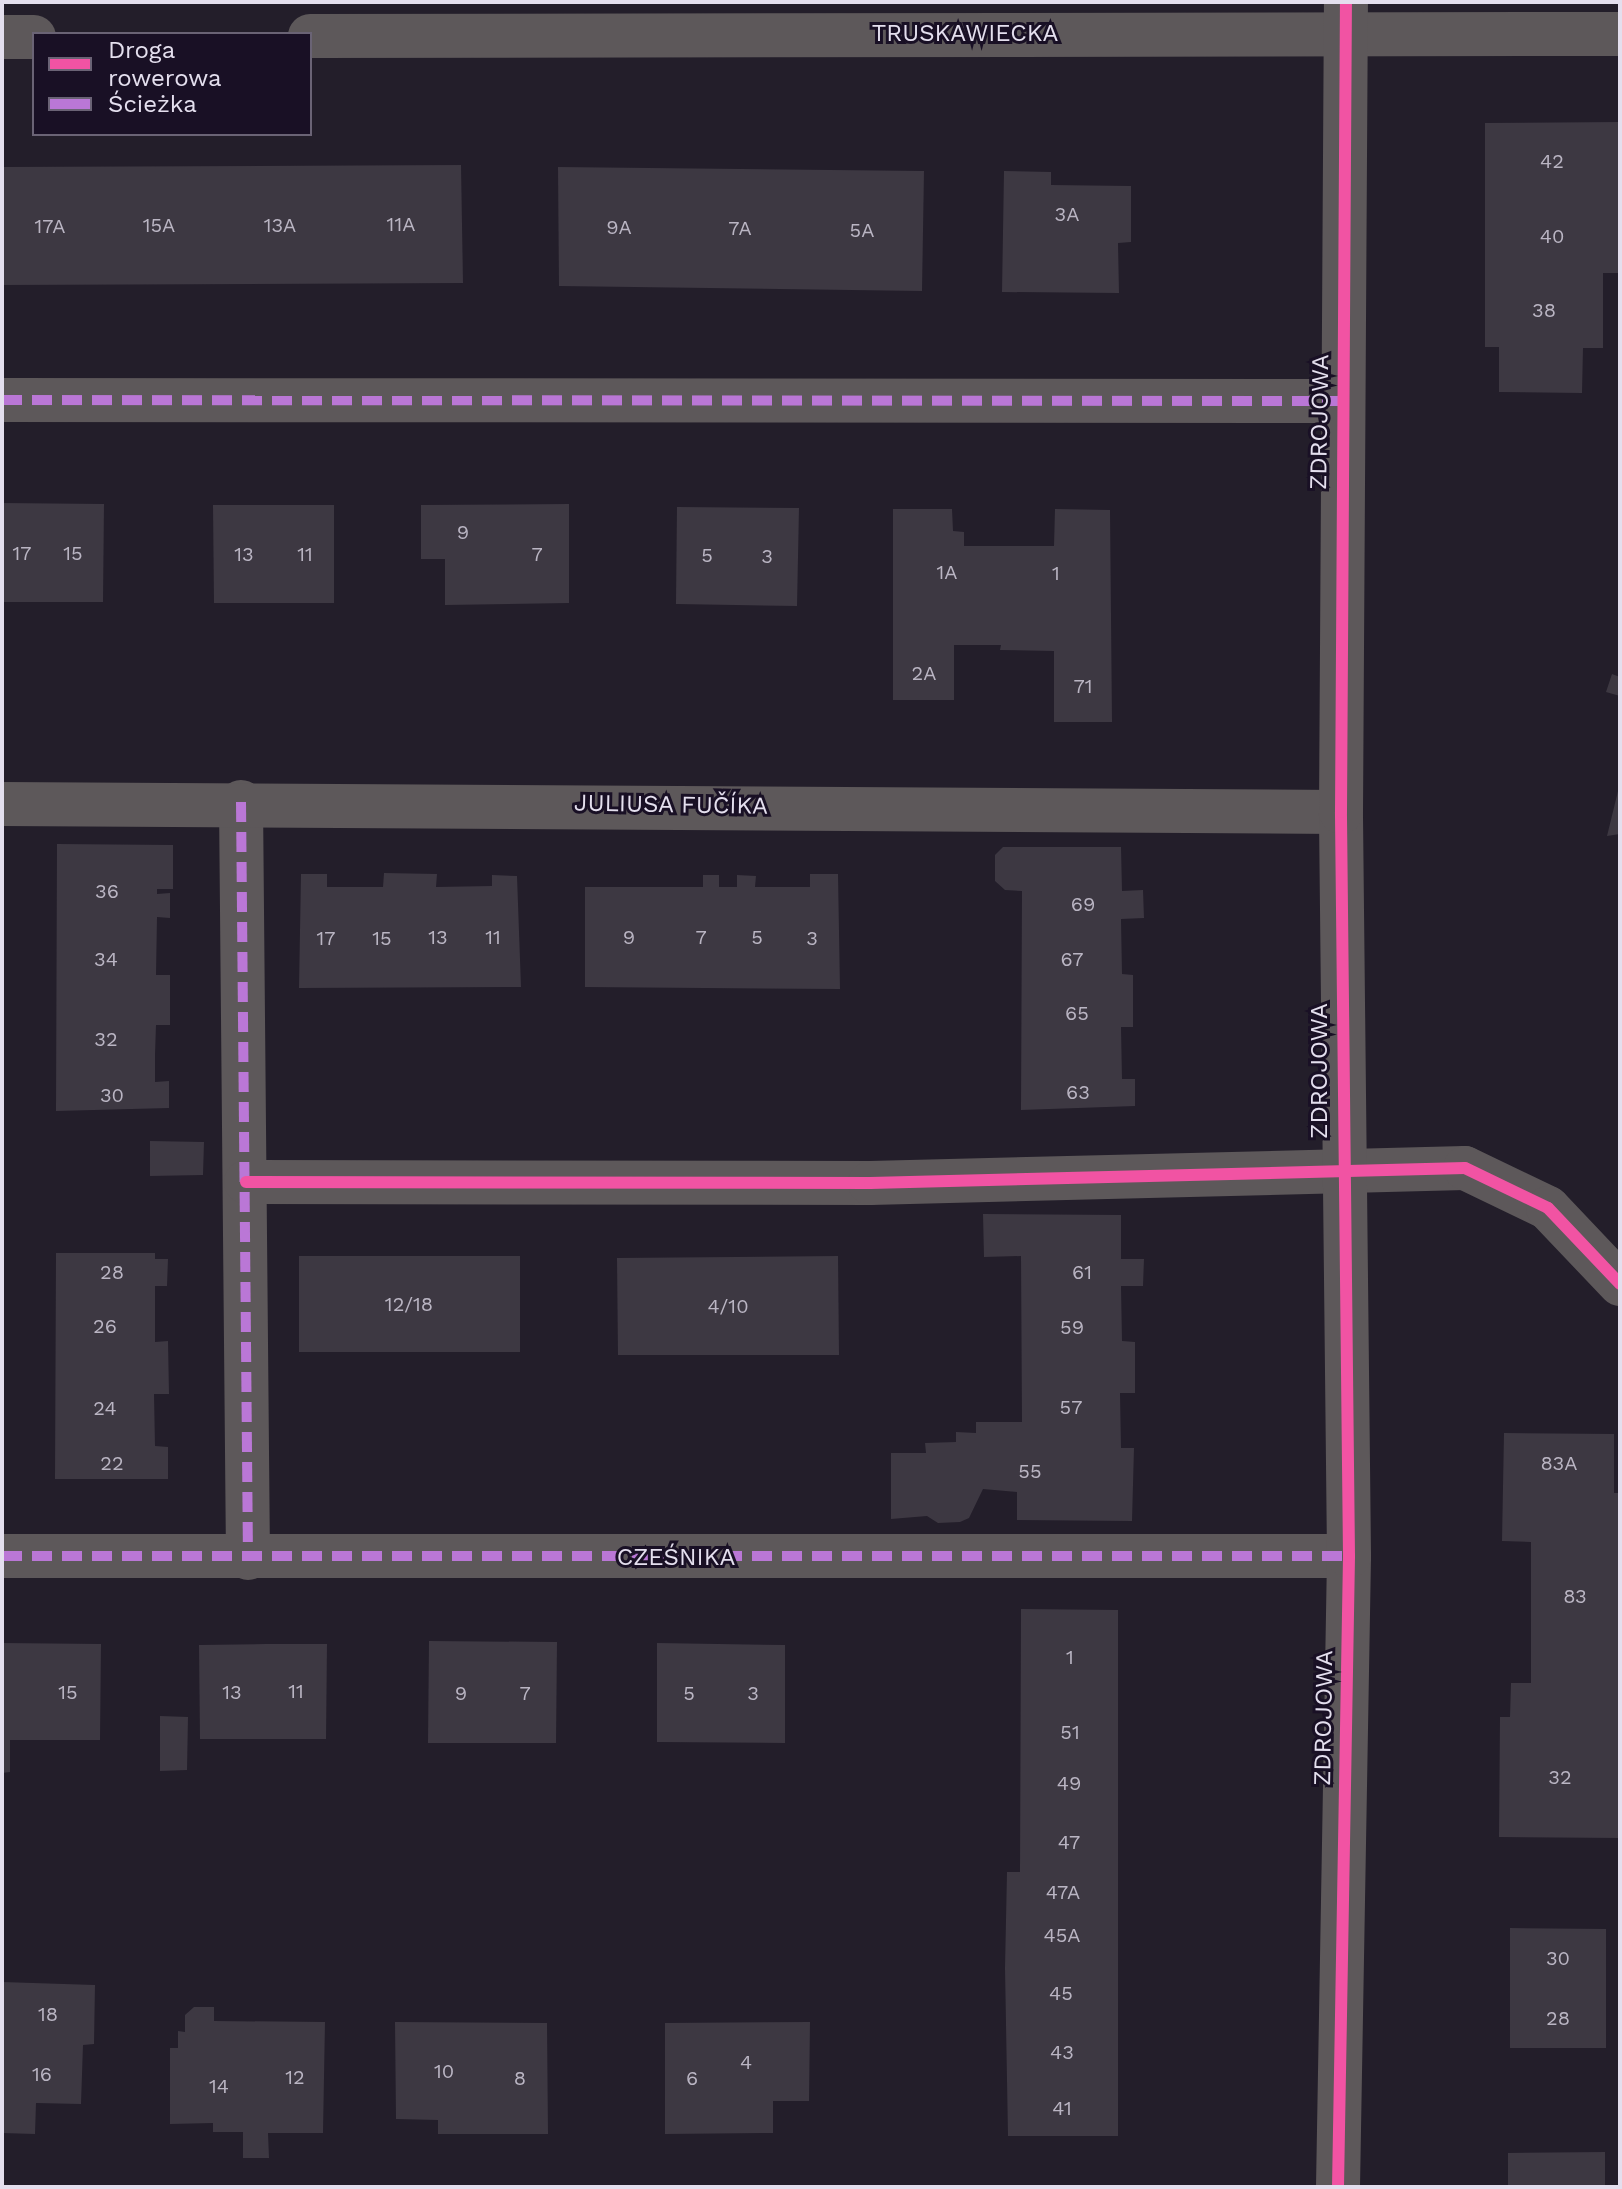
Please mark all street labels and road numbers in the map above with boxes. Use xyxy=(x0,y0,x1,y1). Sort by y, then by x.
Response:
street label: TRUSKAWIECKA xyxy=(872,20,1058,48)
street label: ZDROJOWA xyxy=(1304,354,1336,490)
street label: JULIUSA FUČÍKA xyxy=(573,789,769,821)
street label: ZDROJOWA xyxy=(1306,1003,1334,1139)
street label: CZEŚNIKA xyxy=(617,1544,735,1572)
street label: ZDROJOWA xyxy=(1308,1650,1340,1786)

